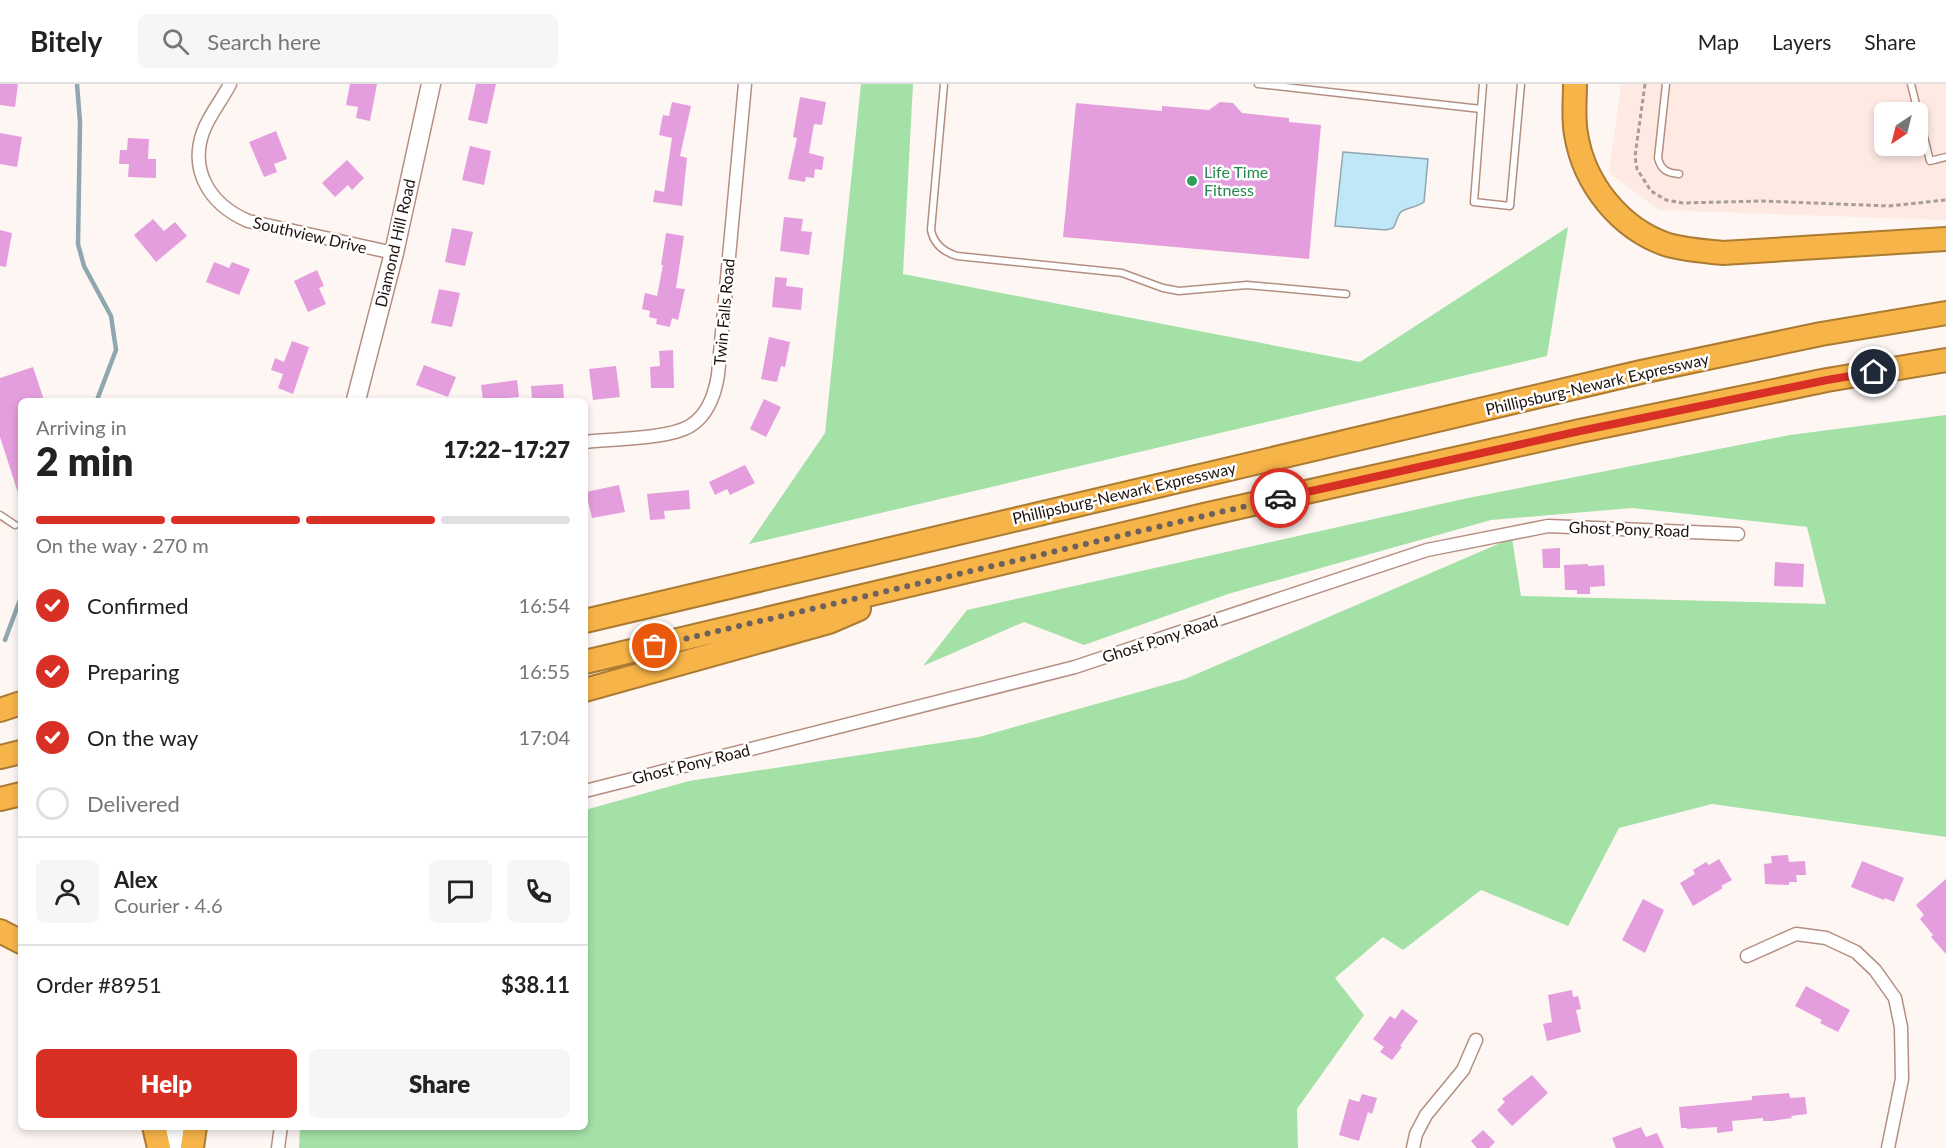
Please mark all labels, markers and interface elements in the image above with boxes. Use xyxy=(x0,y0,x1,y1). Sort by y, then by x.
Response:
search box xyxy=(138,14,558,68)
text: Bitely xyxy=(30,24,102,58)
icon: search xyxy=(159,25,192,58)
text: Search here xyxy=(207,28,321,55)
text: Map xyxy=(1698,29,1739,54)
text: Layers xyxy=(1772,29,1831,54)
text: Share xyxy=(1864,29,1916,54)
north arrow xyxy=(1874,102,1928,156)
map controls xyxy=(1874,102,1928,156)
place label: Life Time Fitness xyxy=(1204,162,1268,199)
marker: Life Time Fitness xyxy=(1185,174,1199,188)
street label: Diamond Hill Road xyxy=(371,177,419,309)
street label: Southview Drive xyxy=(251,212,369,257)
street label: Twin Falls Road xyxy=(709,258,738,366)
pin xyxy=(1848,346,1899,397)
street label: Phillipsburg-Newark Expressway xyxy=(1483,348,1711,418)
icon: home xyxy=(1857,355,1890,388)
text: Arriving in xyxy=(36,415,127,439)
text: 17:22–17:27 xyxy=(444,436,570,463)
text: 2 min xyxy=(36,438,133,484)
street label: Phillipsburg-Newark Expressway xyxy=(1010,457,1238,527)
courier xyxy=(1250,468,1310,528)
icon: car xyxy=(1264,482,1297,515)
street label: Ghost Pony Road xyxy=(1568,517,1690,540)
text: On the way · 270 m xyxy=(36,533,209,557)
icon: check xyxy=(36,589,69,622)
text: Confirmed xyxy=(87,592,189,619)
text: 16:54 xyxy=(519,593,570,617)
street label: Ghost Pony Road xyxy=(1099,611,1220,666)
pin xyxy=(629,620,680,671)
icon: bag xyxy=(638,629,671,662)
icon: check xyxy=(36,655,69,688)
text: Preparing xyxy=(87,658,179,685)
text: 16:55 xyxy=(519,659,570,683)
icon: check xyxy=(36,721,69,754)
text: On the way xyxy=(87,724,198,751)
text: 17:04 xyxy=(519,725,570,749)
street label: Ghost Pony Road xyxy=(630,740,752,787)
text: Delivered xyxy=(87,790,180,817)
button: person xyxy=(36,860,99,923)
button: chat xyxy=(429,860,492,923)
button: phone xyxy=(507,860,570,923)
text: Alex xyxy=(114,866,158,893)
text: Courier · 4.6 xyxy=(114,893,223,917)
text: Order #8951 xyxy=(36,971,162,998)
text: $38.11 xyxy=(501,971,570,998)
button: Help xyxy=(36,1049,297,1118)
button: Share xyxy=(309,1049,570,1118)

